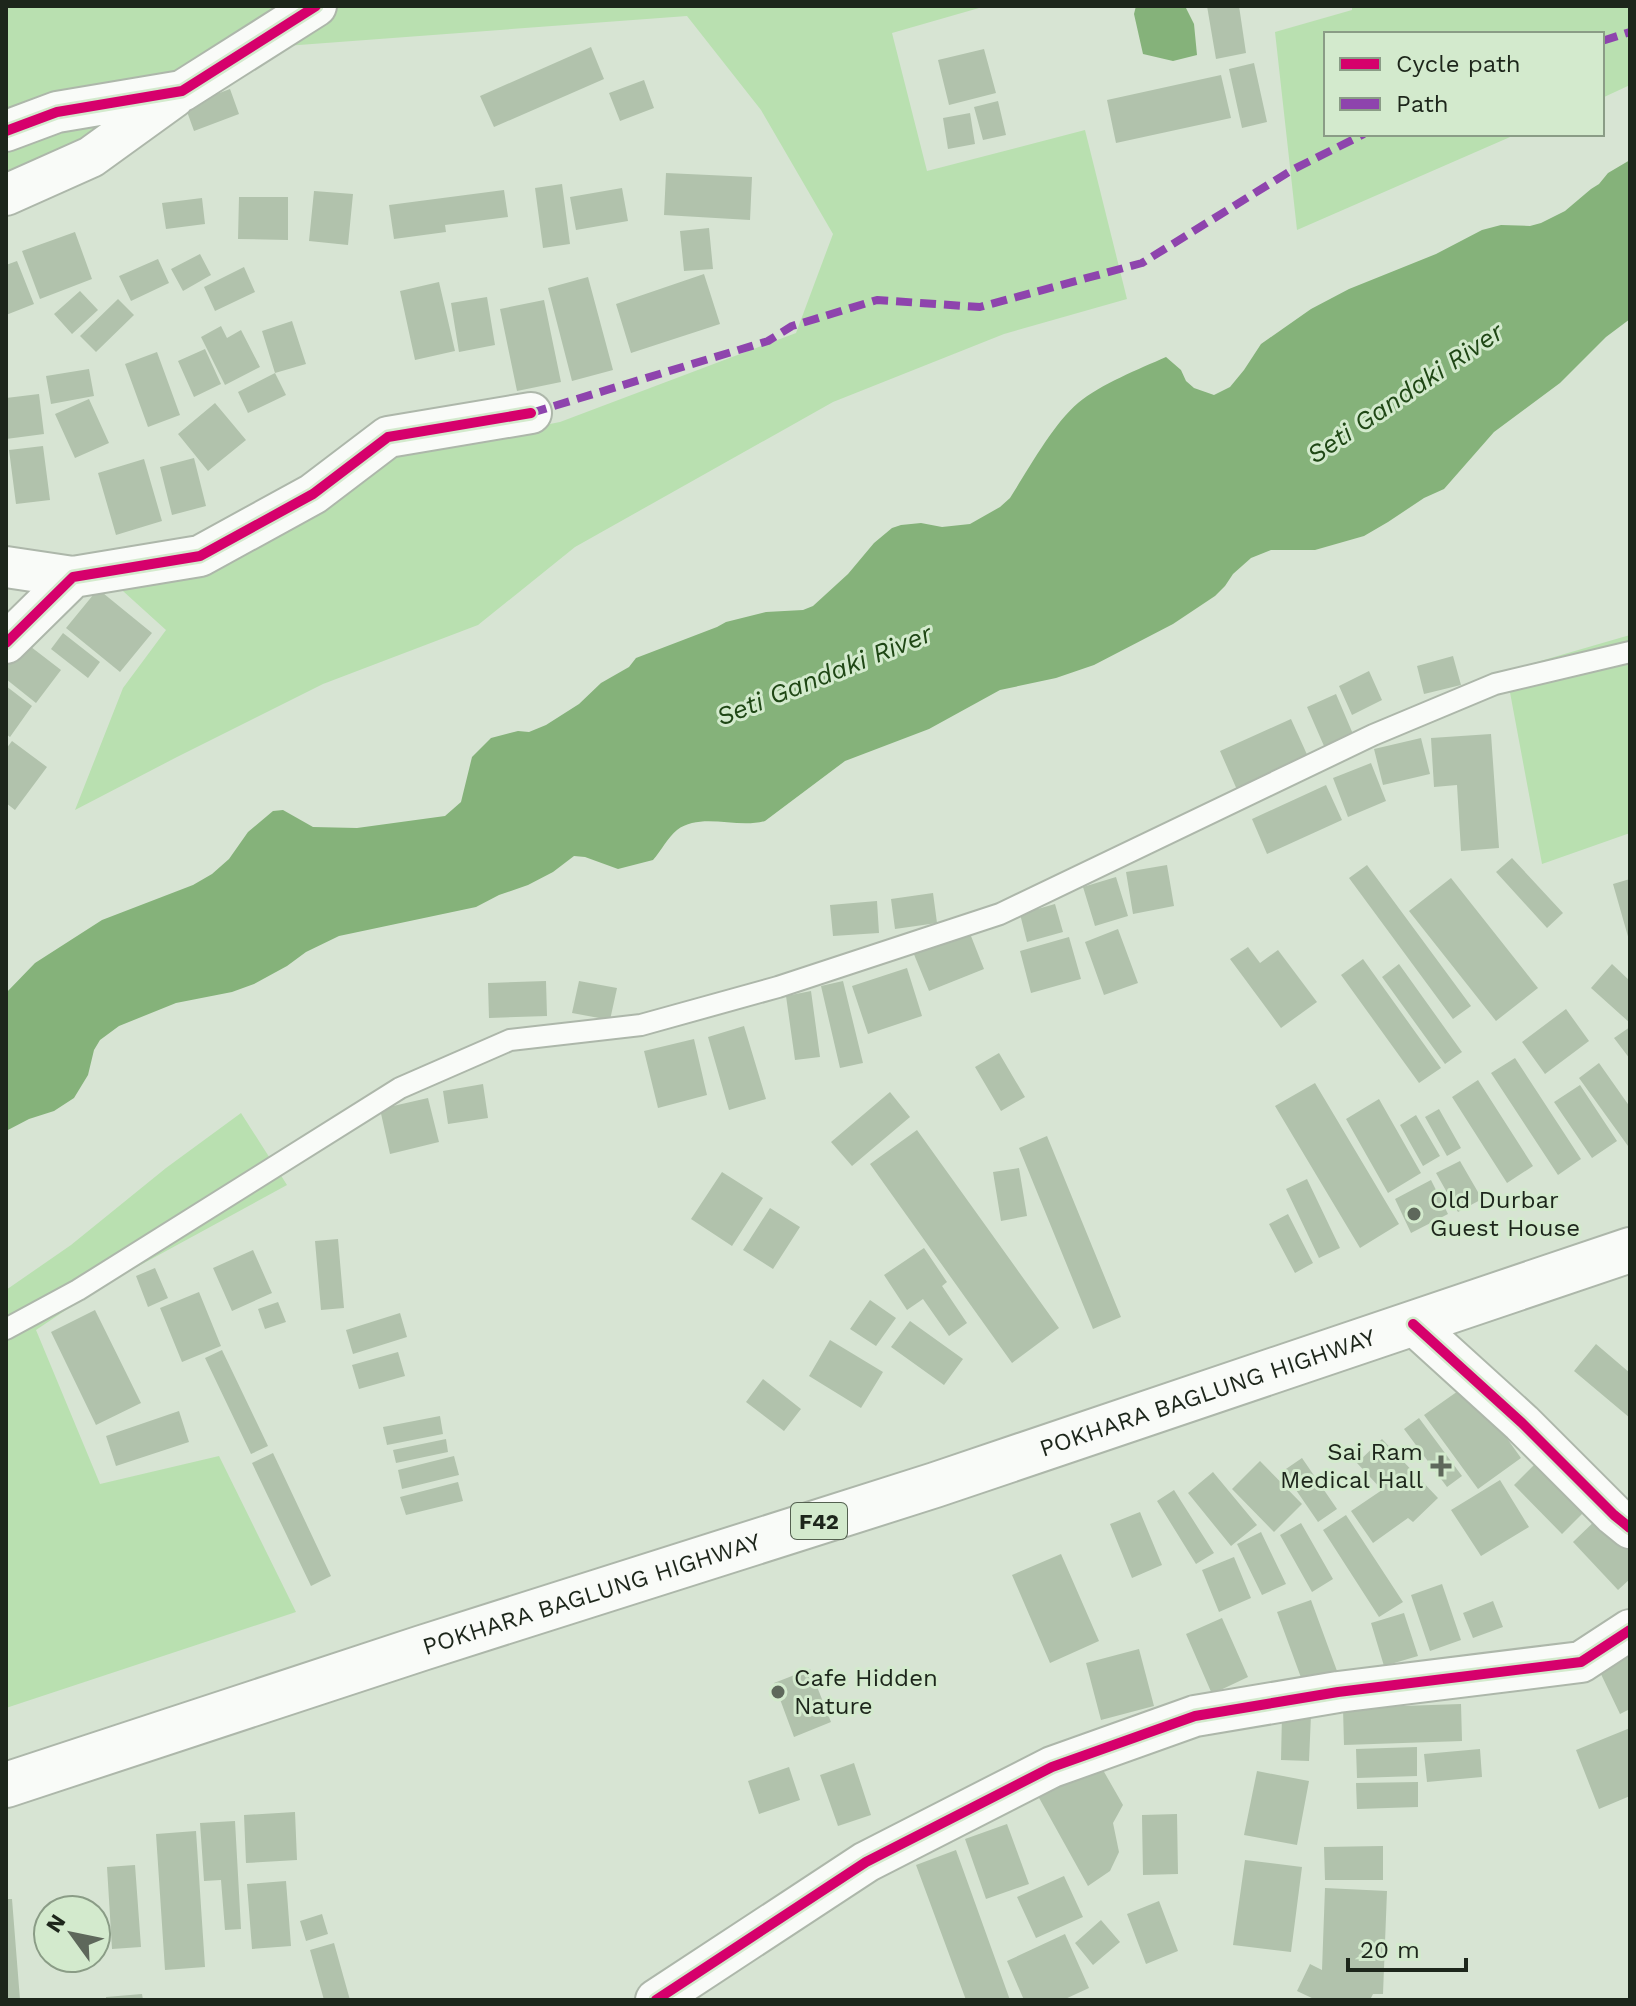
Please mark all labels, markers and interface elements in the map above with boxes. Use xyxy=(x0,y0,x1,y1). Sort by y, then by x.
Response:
legend xyxy=(1324,32,1604,136)
text: Cycle path xyxy=(1396,50,1521,78)
text: Path xyxy=(1396,90,1449,118)
water label: Seti Gandaki River xyxy=(1301,316,1509,470)
water label: Seti Gandaki River xyxy=(712,618,937,732)
place label: Old Durbar Guest House xyxy=(1430,1186,1580,1242)
marker: Old Durbar Guest House xyxy=(1405,1205,1423,1223)
street label: POKHARA BAGLUNG HIGHWAY xyxy=(1036,1323,1380,1463)
place label: Sai Ram Medical Hall xyxy=(1280,1438,1424,1494)
marker: Sai Ram Medical Hall xyxy=(1430,1455,1452,1477)
road number: F42 xyxy=(791,1503,847,1539)
street label: POKHARA BAGLUNG HIGHWAY xyxy=(419,1527,764,1661)
place label: Cafe Hidden Nature xyxy=(794,1664,938,1720)
marker: Cafe Hidden Nature xyxy=(769,1683,787,1701)
north arrow xyxy=(32,1894,112,1974)
text: N xyxy=(41,1910,71,1937)
scale bar xyxy=(1348,1922,1466,1972)
text: 20 m xyxy=(1360,1936,1420,1964)

